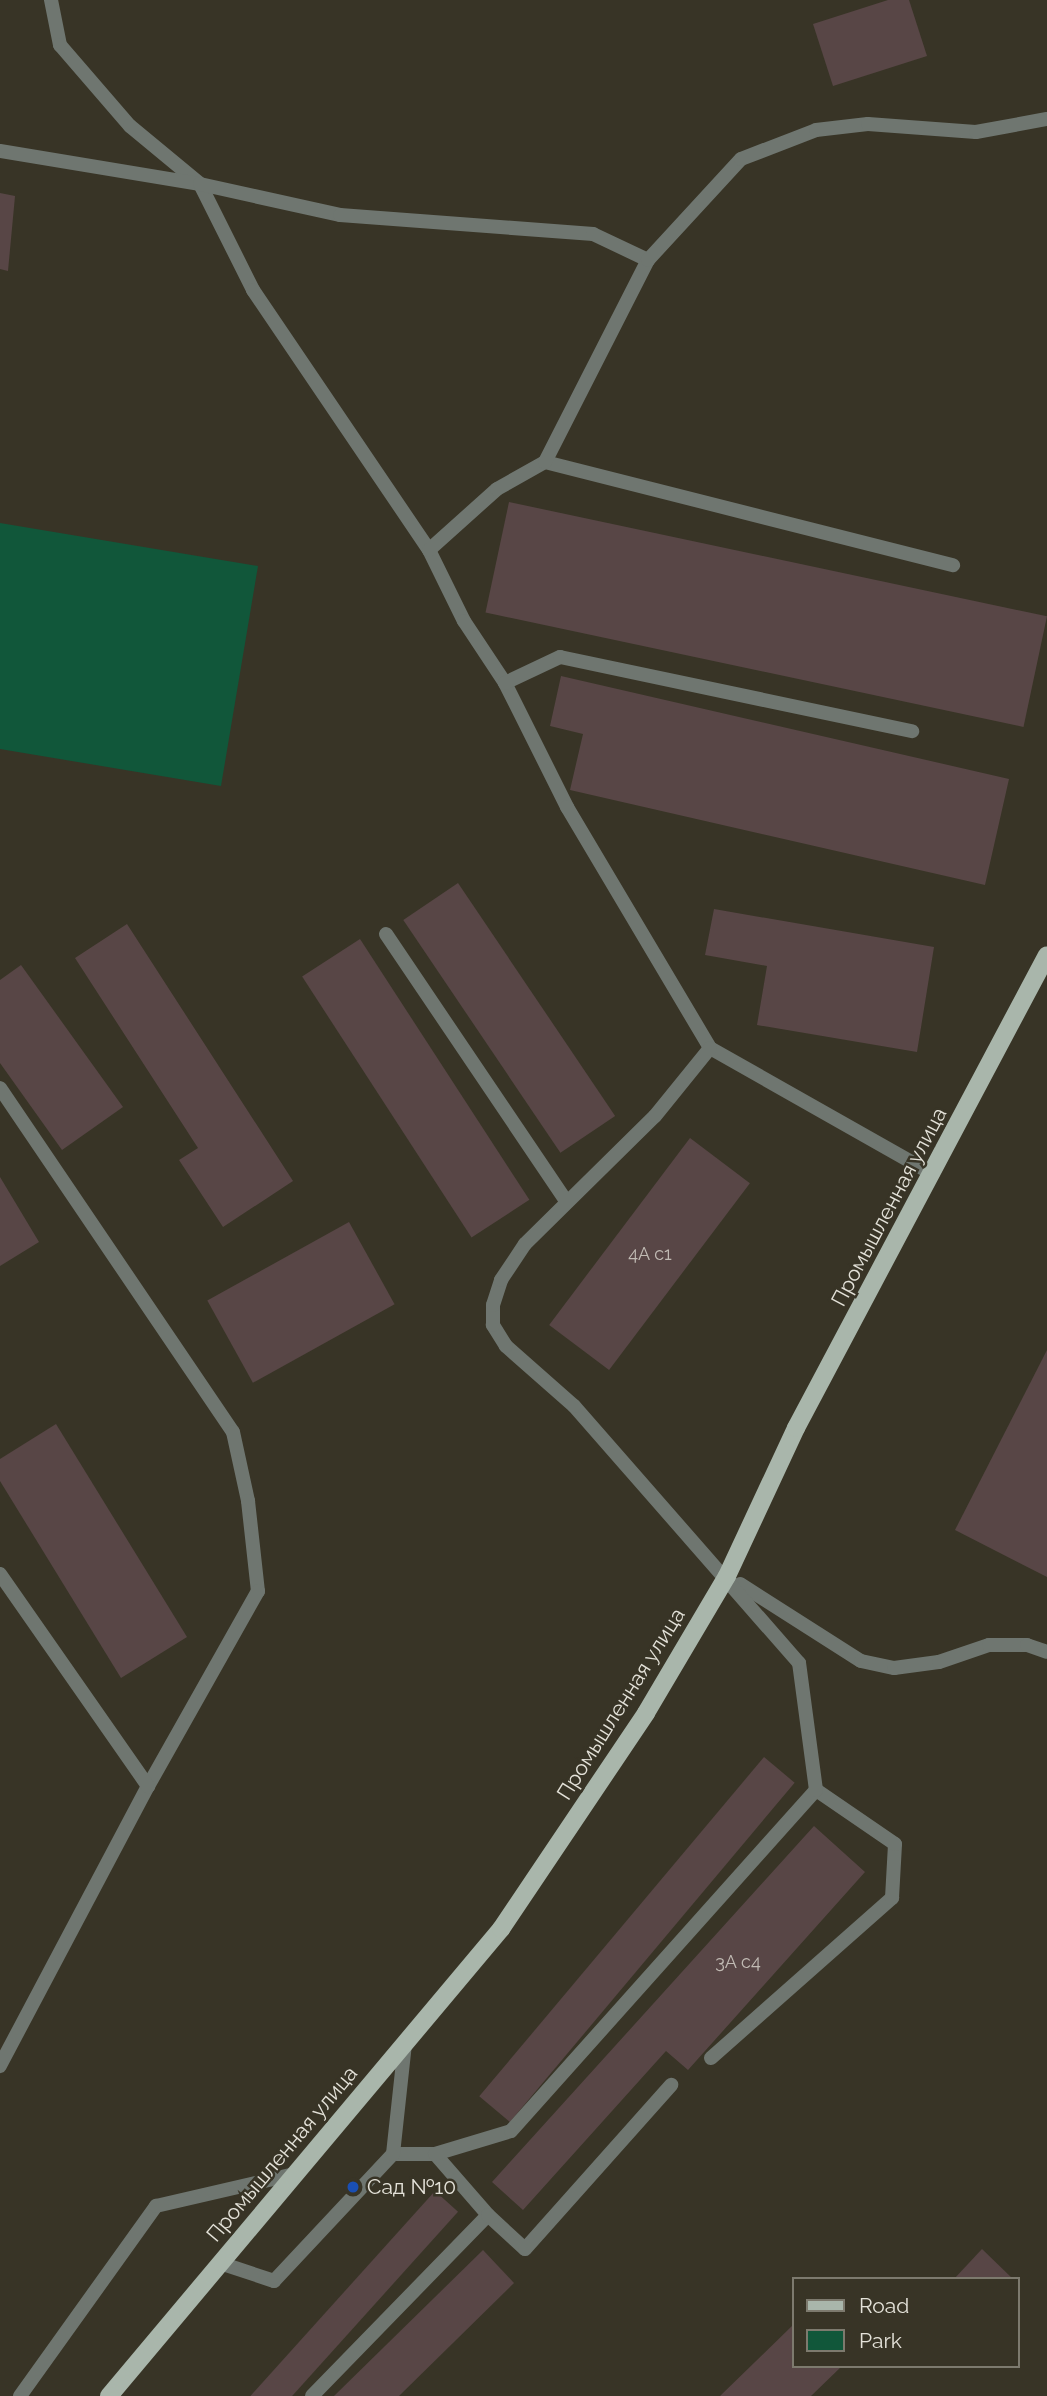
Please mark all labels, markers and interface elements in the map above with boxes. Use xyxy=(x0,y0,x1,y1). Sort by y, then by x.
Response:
street label: Промышленная улица xyxy=(826,1103,952,1311)
house number: 4А с1 xyxy=(628,1243,672,1265)
street label: Промышленная улица xyxy=(551,1603,691,1805)
house number: 3А с4 xyxy=(715,1951,761,1973)
street label: Промышленная улица xyxy=(201,2061,363,2247)
place label: Сад №10 xyxy=(367,2174,456,2200)
marker: Сад №10 xyxy=(345,2179,361,2195)
legend xyxy=(792,2277,1019,2368)
text: Road xyxy=(859,2293,909,2318)
text: Park xyxy=(859,2328,902,2353)

